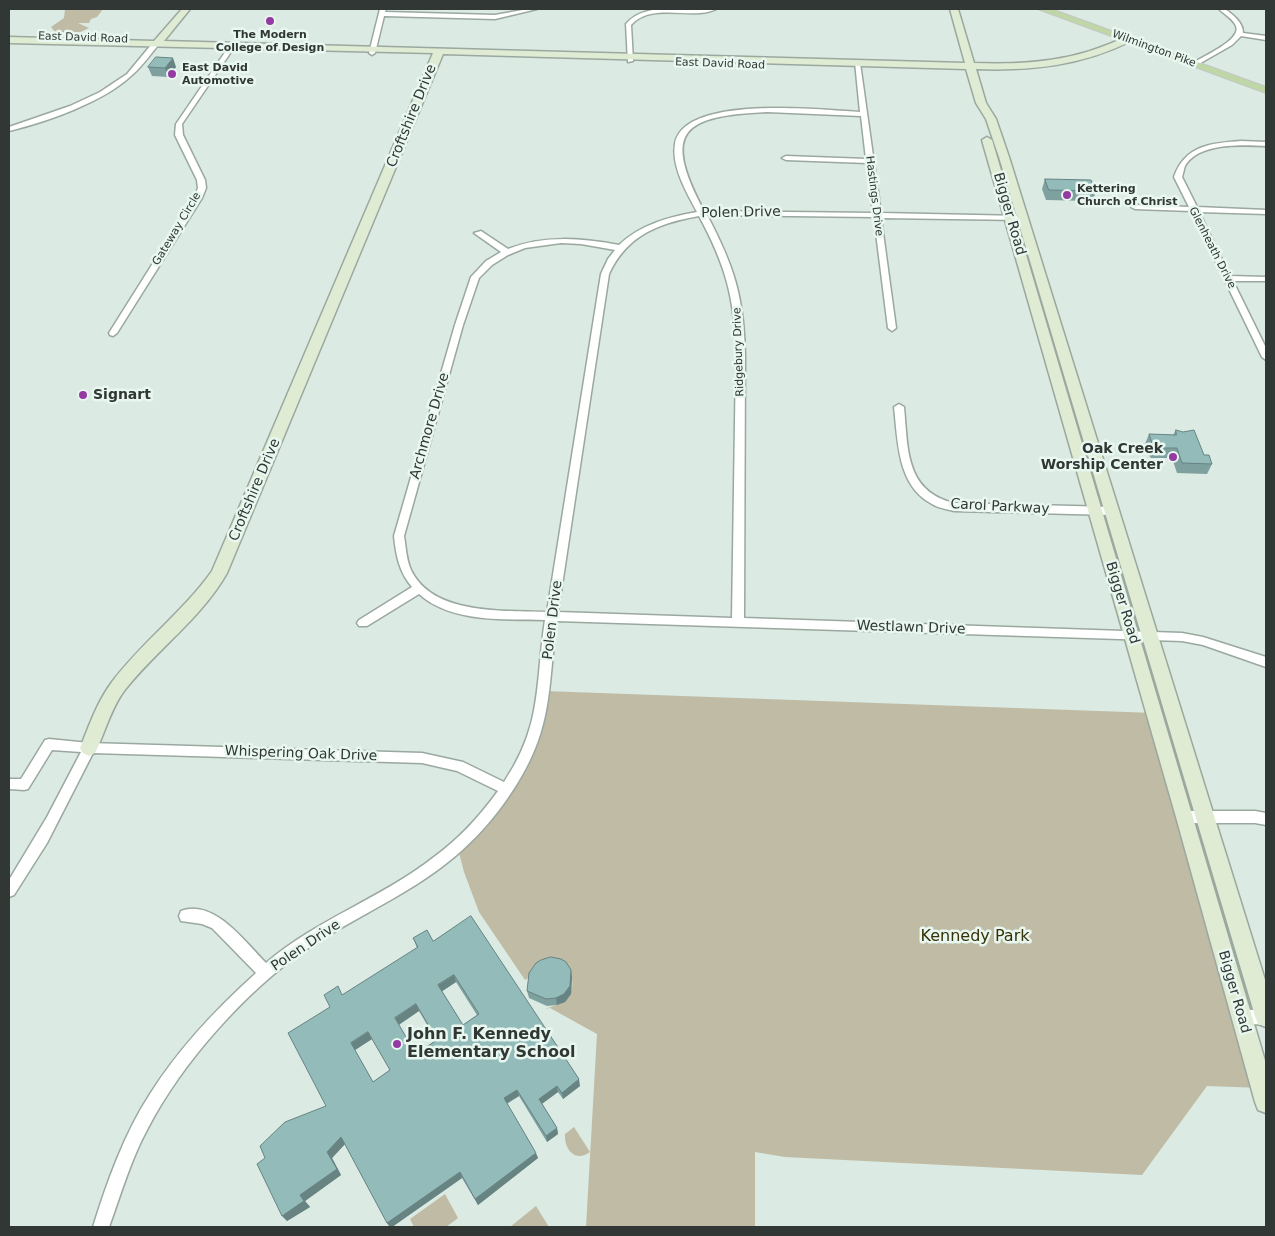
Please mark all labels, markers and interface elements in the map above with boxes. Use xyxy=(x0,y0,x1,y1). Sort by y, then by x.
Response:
marker: The Modern College of Design xyxy=(264,15,276,27)
place label: The Modern College of Design xyxy=(216,28,324,54)
street label: Wilmington Pike xyxy=(1110,28,1198,70)
street label: East David Road xyxy=(38,30,128,46)
street label: East David Road xyxy=(675,56,765,72)
place label: East David Automotive xyxy=(182,61,254,87)
street label: Croftshire Drive xyxy=(384,62,440,170)
marker: East David Automotive xyxy=(166,68,178,80)
street label: Hastings Drive xyxy=(863,155,885,237)
street label: Bigger Road xyxy=(989,171,1029,257)
place label: Kettering Church of Christ xyxy=(1077,182,1177,208)
marker: Kettering Church of Christ xyxy=(1061,189,1073,201)
street label: Gateway Circle xyxy=(150,190,204,268)
street label: Polen Drive xyxy=(701,204,781,222)
street label: Glenheath Drive xyxy=(1186,205,1238,291)
street label: Ridgebury Drive xyxy=(731,307,747,397)
street label: Archmore Drive xyxy=(407,371,453,481)
place label: Signart xyxy=(93,387,151,403)
marker: Signart xyxy=(77,389,89,401)
street label: Croftshire Drive xyxy=(226,436,284,544)
place label: Oak Creek Worship Center xyxy=(1041,441,1163,474)
marker: Oak Creek Worship Center xyxy=(1167,451,1179,463)
street label: Carol Parkway xyxy=(950,496,1050,518)
street label: Bigger Road xyxy=(1102,560,1142,646)
street label: Polen Drive xyxy=(540,579,566,661)
street label: Westlawn Drive xyxy=(856,618,966,638)
street label: Whispering Oak Drive xyxy=(224,743,378,765)
street label: Polen Drive xyxy=(268,917,344,975)
park label: Kennedy Park xyxy=(921,927,1029,947)
street label: Bigger Road xyxy=(1214,949,1254,1035)
place label: John F. Kennedy Elementary School xyxy=(407,1025,575,1063)
marker: John F. Kennedy Elementary School xyxy=(391,1038,403,1050)

